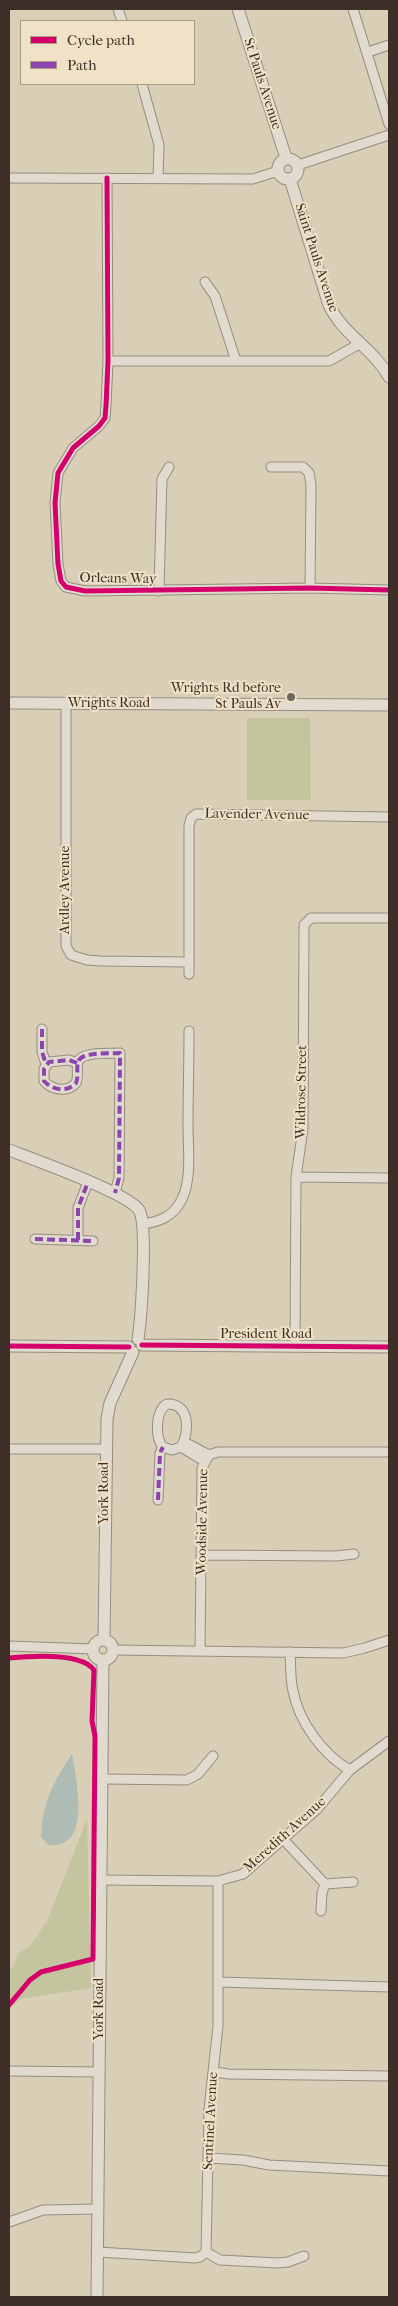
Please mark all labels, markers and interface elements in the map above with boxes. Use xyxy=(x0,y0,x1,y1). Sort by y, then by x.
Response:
legend xyxy=(20,20,195,85)
text: Cycle path xyxy=(67,31,135,49)
street label: St Pauls Avenue xyxy=(239,36,285,132)
text: Path xyxy=(67,56,97,74)
street label: Saint Pauls Avenue xyxy=(290,201,342,315)
street label: Orleans Way xyxy=(79,570,157,588)
place label: Wrights Rd before St Pauls Av xyxy=(171,681,281,714)
marker: Wrights Rd before St Pauls Av xyxy=(285,691,297,703)
street label: Wrights Road xyxy=(68,696,150,712)
street label: Lavender Avenue xyxy=(204,806,310,824)
street label: Ardley Avenue xyxy=(58,846,74,934)
street label: Wildrose Street xyxy=(293,1045,311,1139)
street label: President Road xyxy=(220,1327,312,1343)
street label: York Road xyxy=(97,1462,113,1524)
street label: Woodside Avenue xyxy=(194,1469,212,1575)
street label: Meredith Avenue xyxy=(240,1794,330,1876)
street label: York Road xyxy=(92,1978,108,2040)
street label: Sentinel Avenue xyxy=(200,2071,222,2171)

